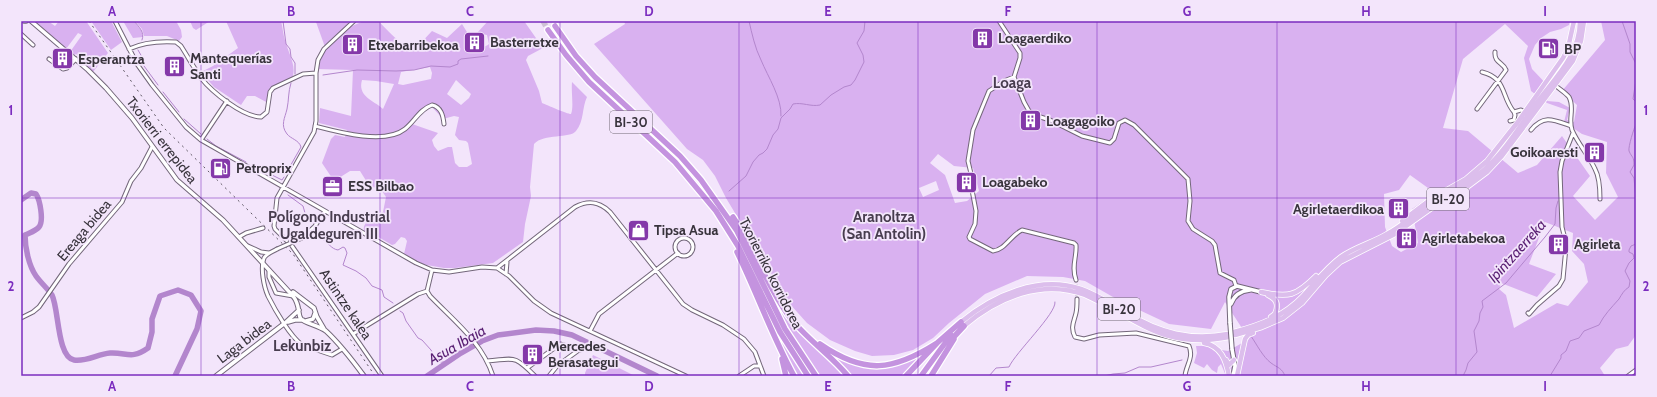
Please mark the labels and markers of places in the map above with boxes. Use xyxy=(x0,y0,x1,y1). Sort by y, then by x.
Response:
building icon: Loagaerdiko xyxy=(970,25,996,51)
building icon: Basterretxe xyxy=(462,29,488,55)
place label: Loagaerdiko xyxy=(998,29,1071,47)
building icon: Etxebarribekoa xyxy=(340,32,366,58)
place label: Basterretxe xyxy=(490,33,559,51)
place label: Etxebarribekoa xyxy=(368,36,459,54)
fuel station icon: BP xyxy=(1536,36,1562,62)
place label: BP xyxy=(1564,40,1582,58)
building icon: Esperantza xyxy=(50,46,76,72)
place label: Mantequerías Santi xyxy=(190,49,272,83)
place label: Esperantza xyxy=(78,50,145,68)
building icon: Mantequerías Santi xyxy=(162,53,188,79)
building icon: Loagagoiko xyxy=(1017,108,1043,134)
place label: Loagagoiko xyxy=(1046,112,1115,130)
building icon: Goikoaresti xyxy=(1581,139,1607,165)
place label: Goikoaresti xyxy=(1510,143,1578,161)
fuel station icon: Petroprix xyxy=(208,155,234,181)
place label: Petroprix xyxy=(236,159,292,177)
building icon: Loagabeko xyxy=(953,169,979,195)
office icon: ESS Bilbao xyxy=(320,173,346,199)
place label: Loagabeko xyxy=(982,173,1048,191)
place label: ESS Bilbao xyxy=(348,177,414,195)
building icon: Agirletaerdikoa xyxy=(1386,196,1412,222)
place label: Agirletaerdikoa xyxy=(1293,200,1384,218)
shop icon: Tipsa Asua xyxy=(626,217,652,243)
place label: Tipsa Asua xyxy=(654,221,718,239)
building icon: Agirletabekoa xyxy=(1393,225,1419,251)
place label: Agirletabekoa xyxy=(1422,229,1505,247)
building icon: Agirleta xyxy=(1545,231,1571,257)
place label: Agirleta xyxy=(1574,235,1621,253)
place label: Mercedes Berasategui xyxy=(548,337,618,371)
building icon: Mercedes Berasategui xyxy=(520,341,546,367)

